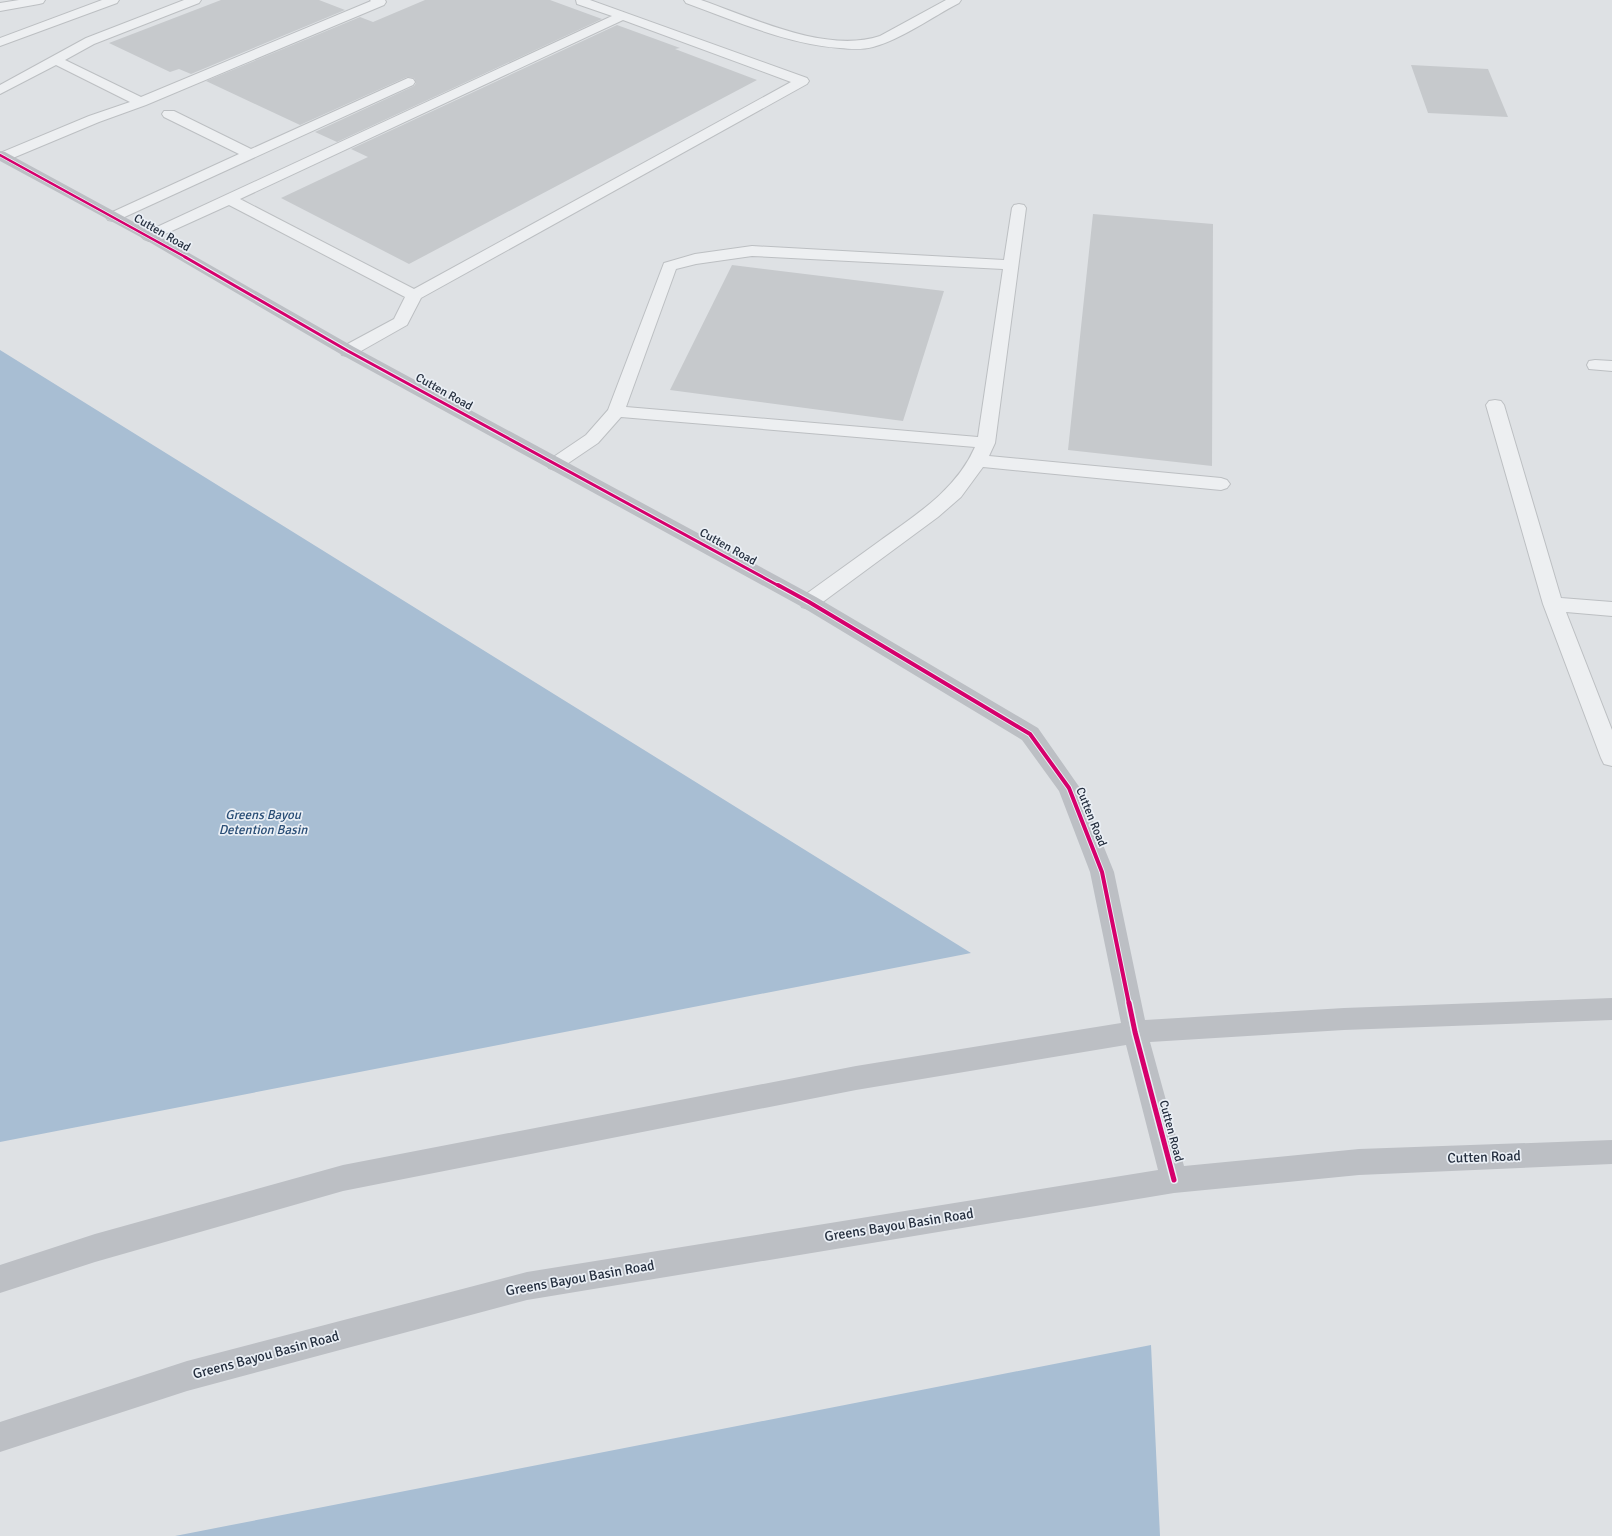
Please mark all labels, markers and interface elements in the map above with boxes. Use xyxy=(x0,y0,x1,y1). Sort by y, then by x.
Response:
street label: Cutten Road xyxy=(131,211,193,255)
street label: Cutten Road xyxy=(413,370,475,414)
street label: Cutten Road xyxy=(697,525,759,569)
street label: Cutten Road xyxy=(1072,785,1110,849)
water label: Greens Bayou Detention Basin xyxy=(219,807,308,838)
street label: Cutten Road xyxy=(1156,1099,1186,1163)
street label: Cutten Road xyxy=(1447,1147,1521,1167)
street label: Greens Bayou Basin Road xyxy=(823,1205,975,1245)
street label: Greens Bayou Basin Road xyxy=(504,1257,656,1299)
street label: Greens Bayou Basin Road xyxy=(191,1327,341,1383)

